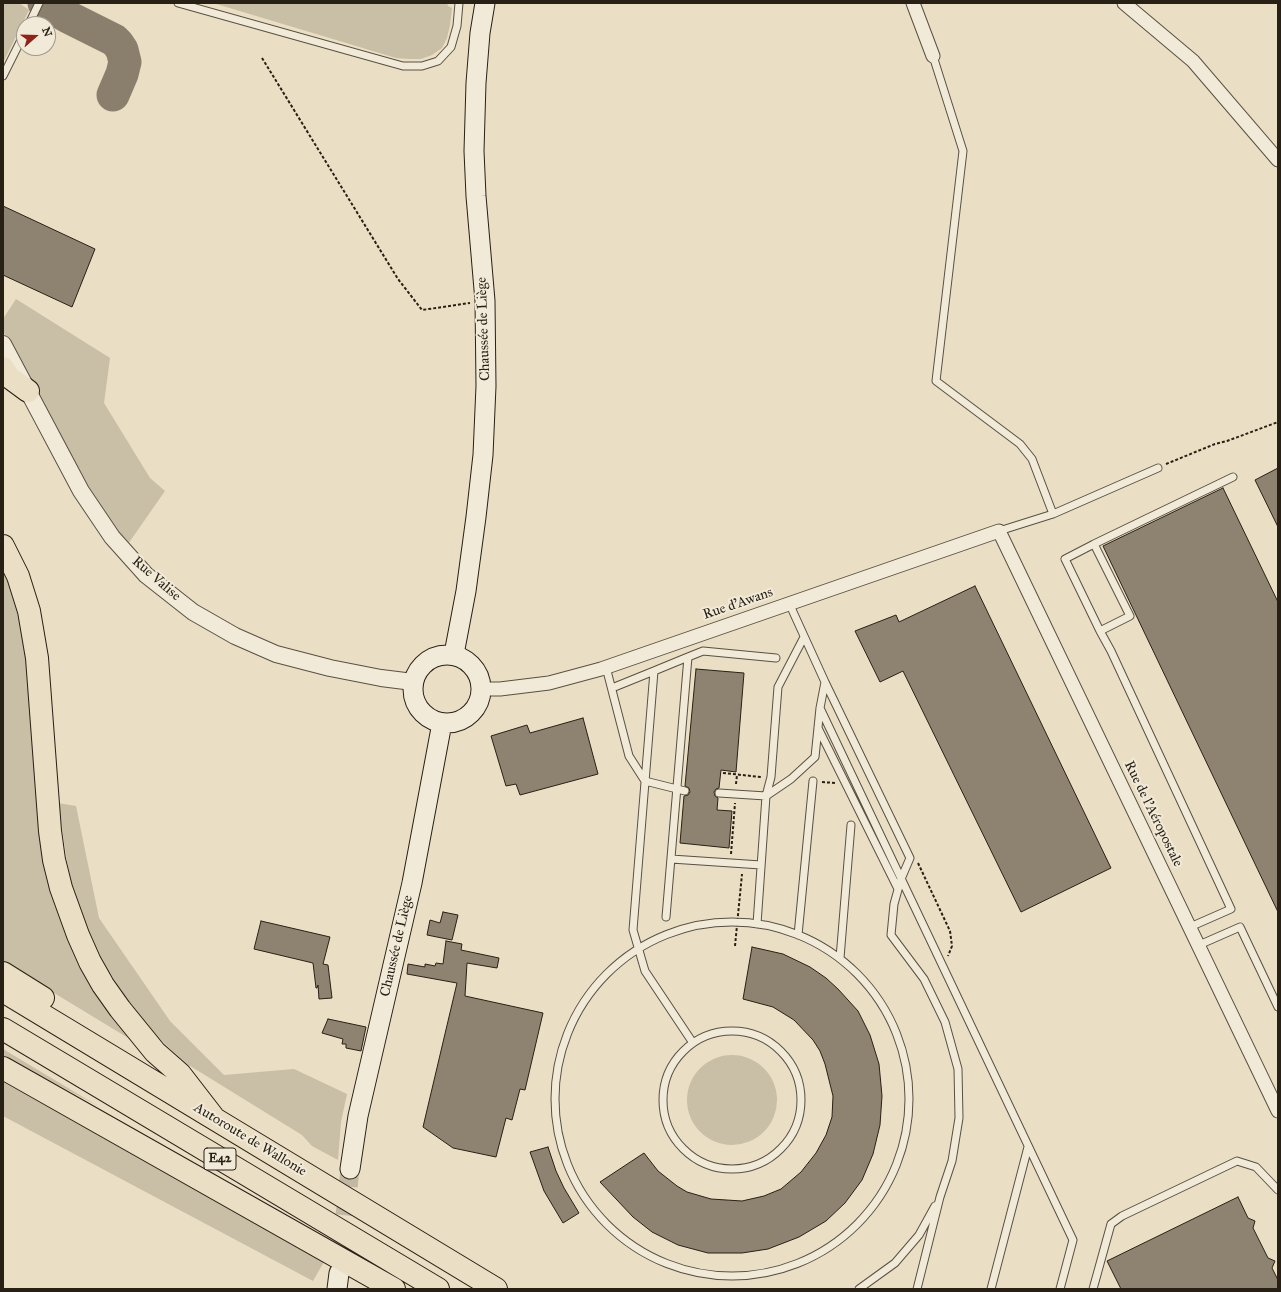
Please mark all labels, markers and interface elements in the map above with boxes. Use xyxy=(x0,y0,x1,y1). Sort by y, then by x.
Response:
north arrow xyxy=(16,16,56,56)
text: N xyxy=(39,25,55,39)
street label: Chaussée de Liège xyxy=(474,277,494,381)
street label: Rue Valise xyxy=(128,553,184,605)
street label: Rue d'Awans xyxy=(701,584,775,624)
street label: Rue de l'Aéropostale xyxy=(1120,758,1186,870)
street label: Chaussée de Liège xyxy=(377,894,417,998)
street label: Autoroute de Wallonie xyxy=(191,1100,309,1180)
road number: E42 xyxy=(204,1148,236,1170)

